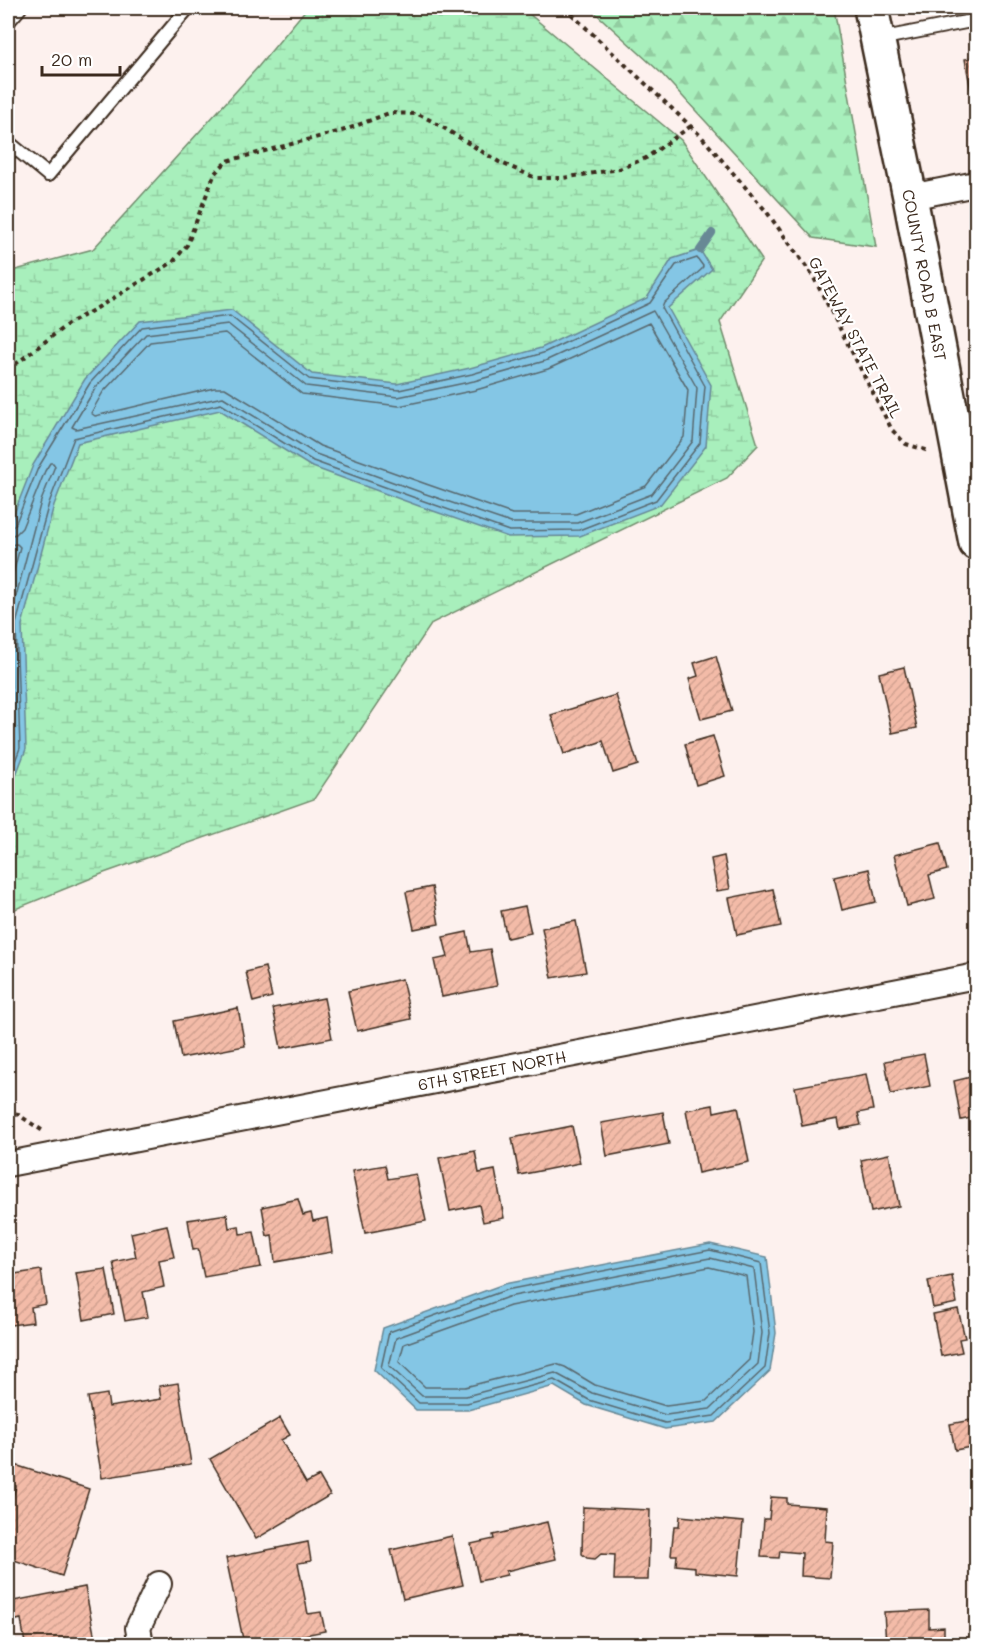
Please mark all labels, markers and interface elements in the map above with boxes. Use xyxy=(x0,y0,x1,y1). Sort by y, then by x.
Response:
scale bar xyxy=(42,39,120,77)
text: 20 m xyxy=(51,47,92,71)
street label: COUNTY ROAD B EAST xyxy=(898,187,952,363)
street label: GATEWAY STATE TRAIL xyxy=(805,253,908,422)
street label: 6TH STREET NORTH xyxy=(416,1045,568,1095)

